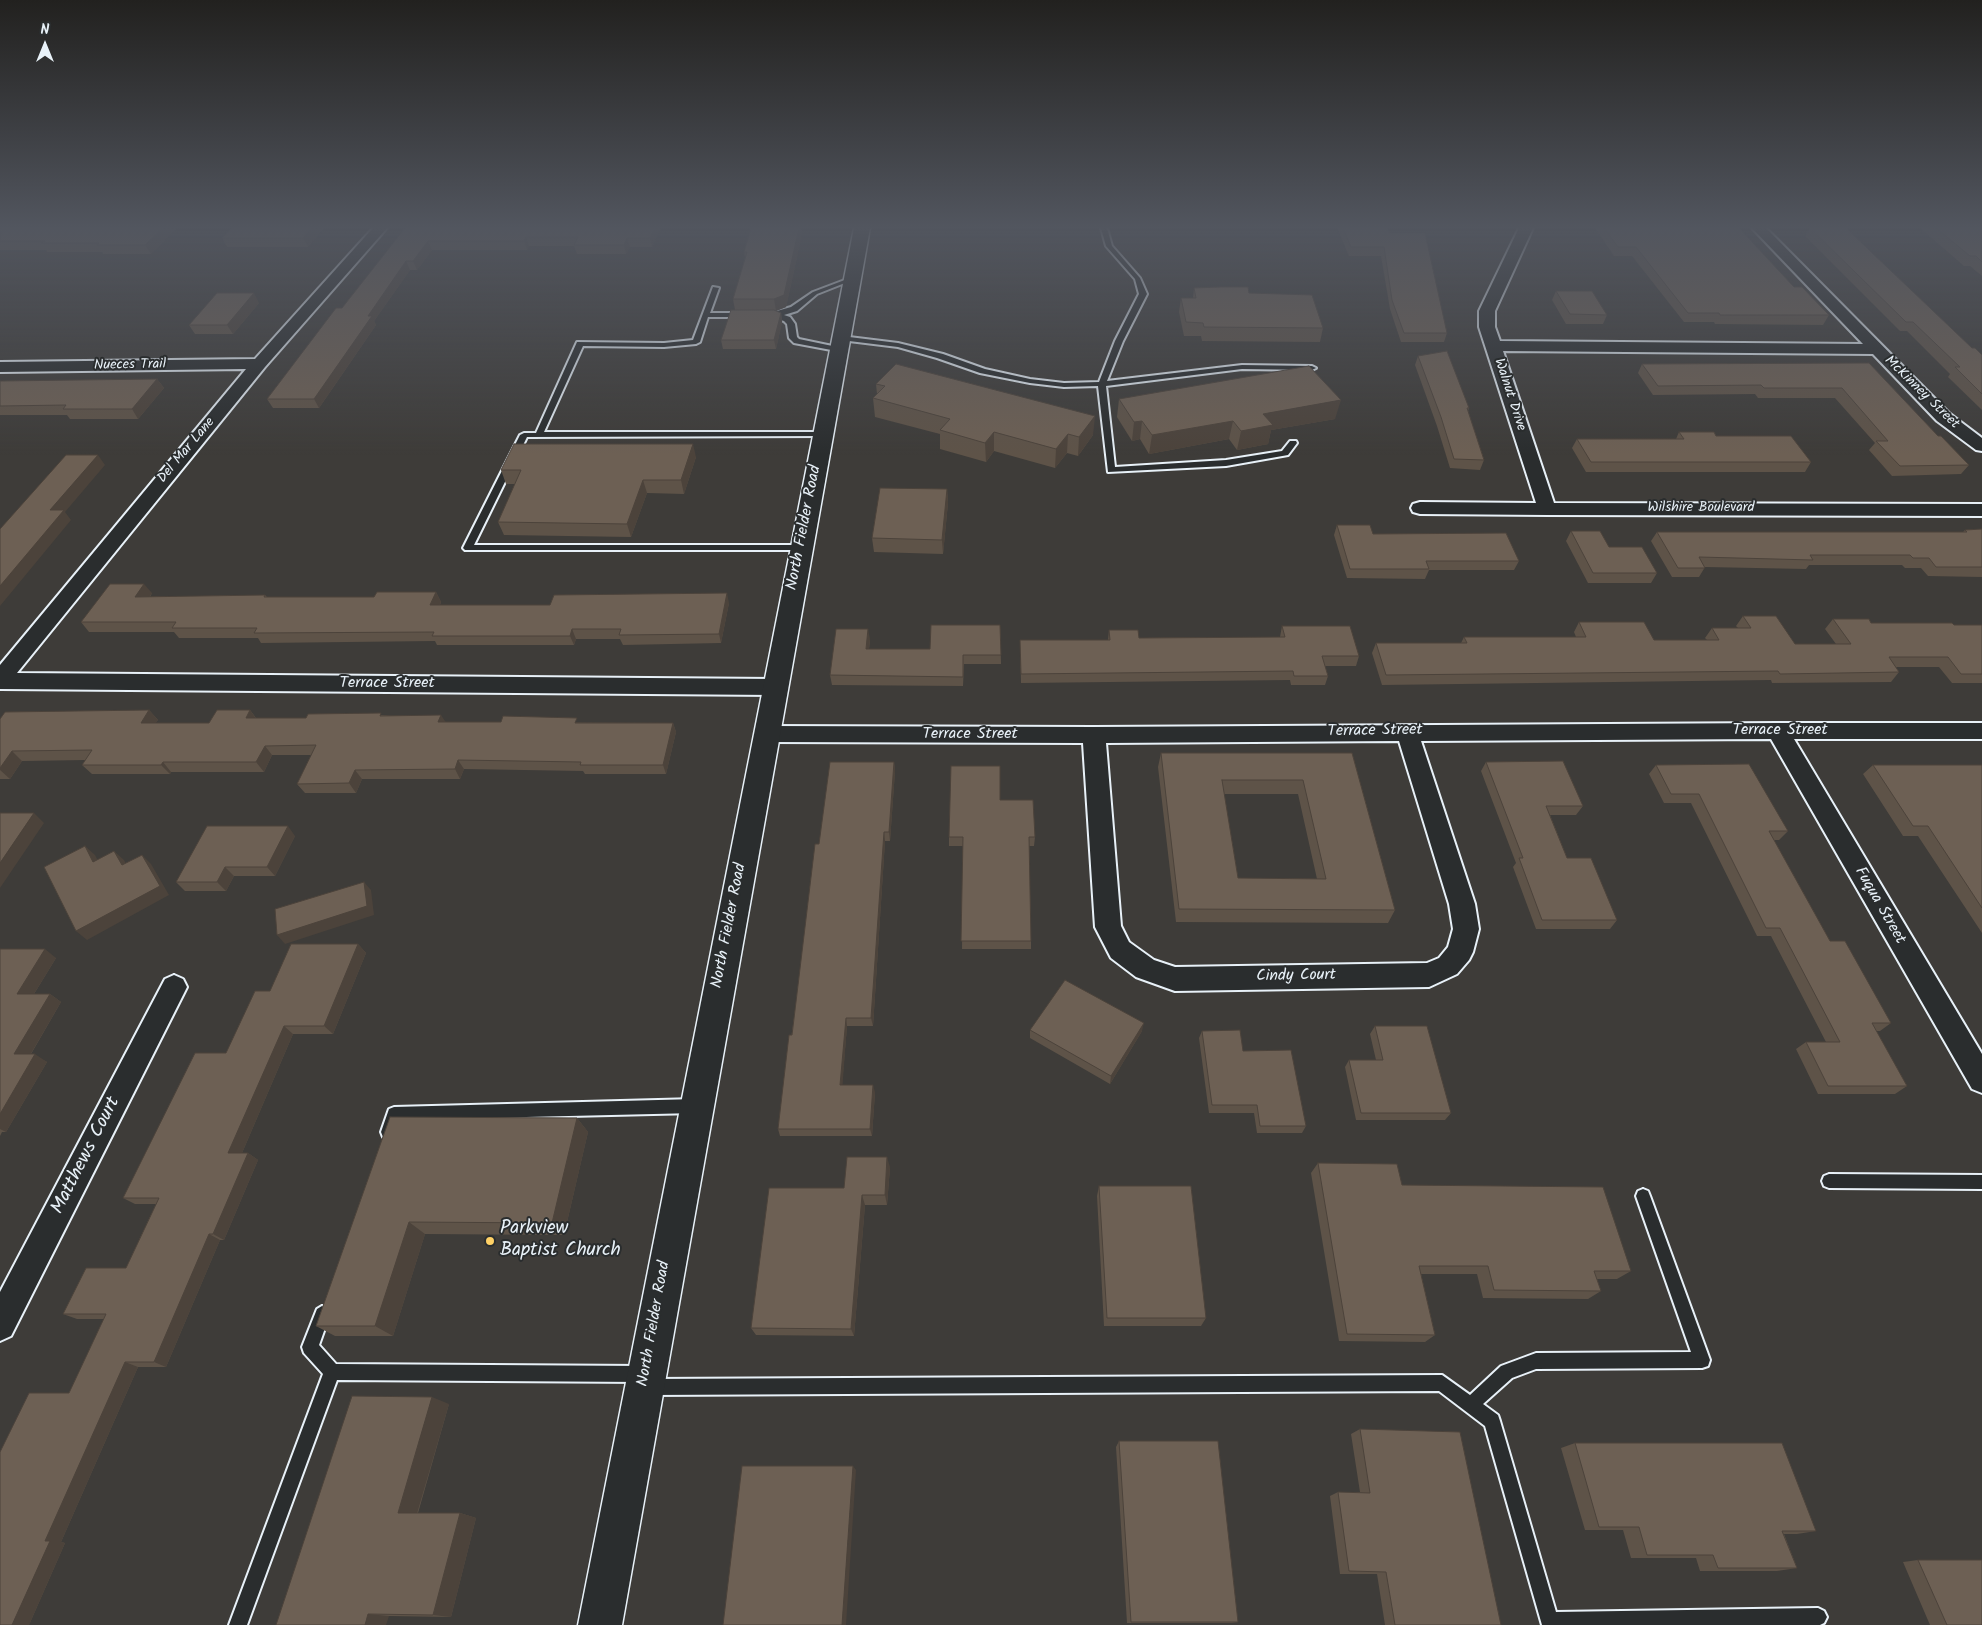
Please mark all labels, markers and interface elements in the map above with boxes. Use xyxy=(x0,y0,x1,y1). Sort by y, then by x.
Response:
text: N xyxy=(41,19,49,41)
north arrow xyxy=(20,20,70,70)
street label: McKinney Street xyxy=(1880,353,1962,433)
street label: Nueces Trail xyxy=(94,357,166,375)
street label: Walnut Drive xyxy=(1489,357,1529,433)
street label: Del Mar Lane xyxy=(155,415,219,487)
street label: North Fielder Road xyxy=(783,464,827,592)
street label: Wilshire Boulevard xyxy=(1648,501,1754,517)
street label: Terrace Street xyxy=(339,674,435,694)
street label: Terrace Street xyxy=(1732,721,1828,741)
street label: Terrace Street xyxy=(1327,722,1423,742)
street label: Terrace Street xyxy=(922,725,1018,745)
street label: North Fielder Road xyxy=(708,862,752,990)
street label: Fuqua Street xyxy=(1849,864,1909,948)
street label: Cindy Court xyxy=(1256,967,1336,987)
street label: Matthews Court xyxy=(48,1094,126,1218)
place label: Parkview Baptist Church xyxy=(500,1219,621,1263)
marker: Parkview Baptist Church xyxy=(484,1235,496,1247)
street label: North Fielder Road xyxy=(635,1260,675,1388)

